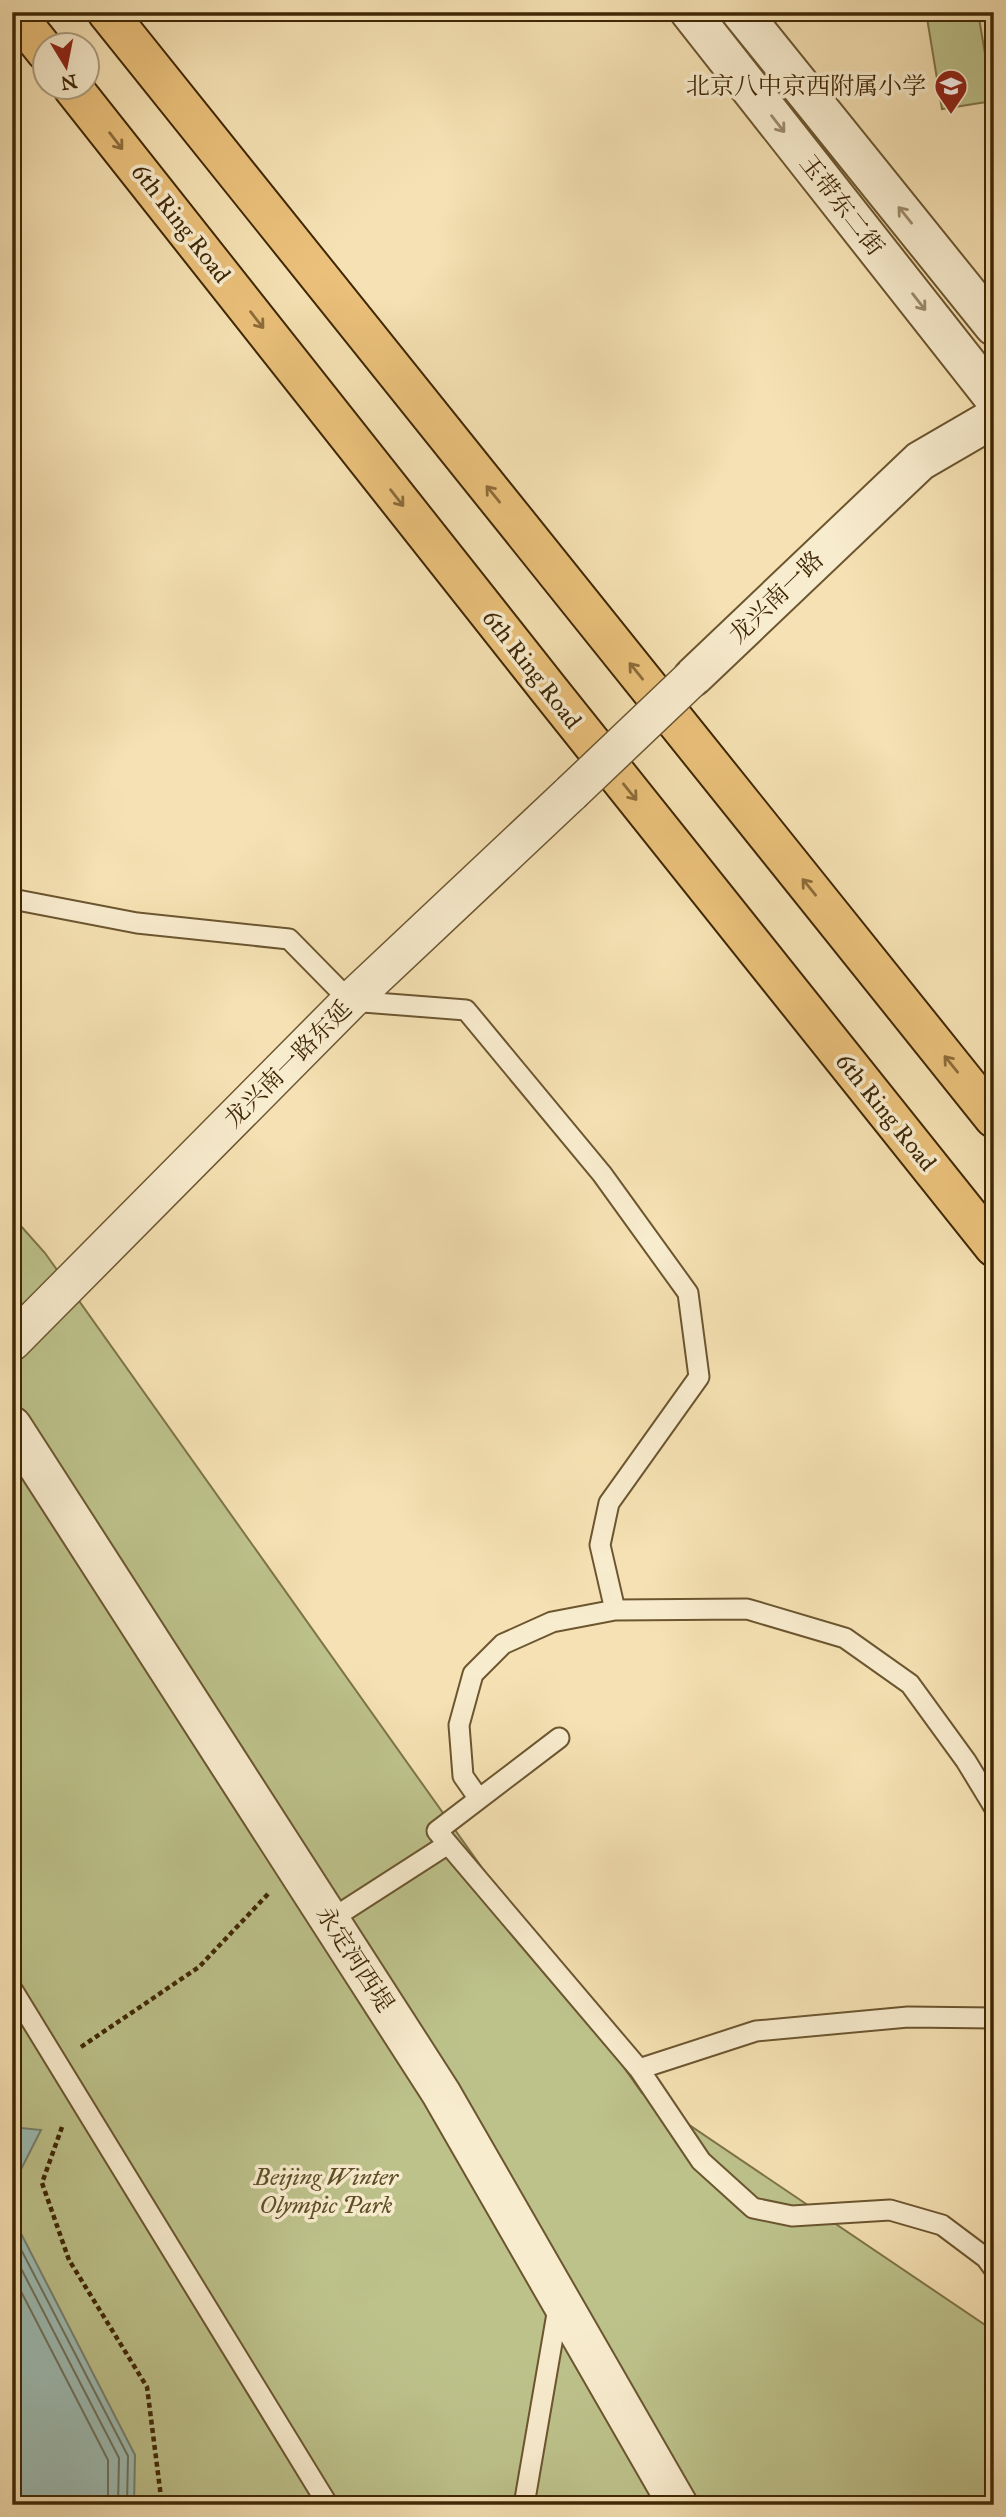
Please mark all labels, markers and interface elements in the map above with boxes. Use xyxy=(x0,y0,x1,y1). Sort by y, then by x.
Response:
north arrow xyxy=(32,32,102,102)
school or university icon: 北京八中京西附属小学 xyxy=(932,67,970,116)
text: N xyxy=(59,70,79,95)
place label: 北京八中京西附属小学 xyxy=(686,71,926,101)
one-way arrow xyxy=(770,114,785,132)
one-way arrow xyxy=(108,131,123,150)
street label: 玉带东二街 xyxy=(793,148,891,262)
street label: 6th Ring Road xyxy=(125,157,237,289)
one-way arrow xyxy=(897,207,913,225)
one-way arrow xyxy=(911,293,926,311)
one-way arrow xyxy=(249,310,264,328)
one-way arrow xyxy=(486,485,501,503)
one-way arrow xyxy=(390,489,405,507)
street label: 龙兴南一路 xyxy=(722,545,830,649)
street label: 6th Ring Road xyxy=(476,603,588,735)
one-way arrow xyxy=(628,663,643,681)
one-way arrow xyxy=(622,782,638,800)
one-way arrow xyxy=(801,878,816,896)
street label: 龙兴南一路东延 xyxy=(218,994,358,1134)
street label: 6th Ring Road xyxy=(829,1047,943,1177)
one-way arrow xyxy=(943,1056,959,1074)
street label: 永定河西堤 xyxy=(310,1901,400,2017)
park label: Beijing Winter Olympic Park xyxy=(253,2162,400,2220)

